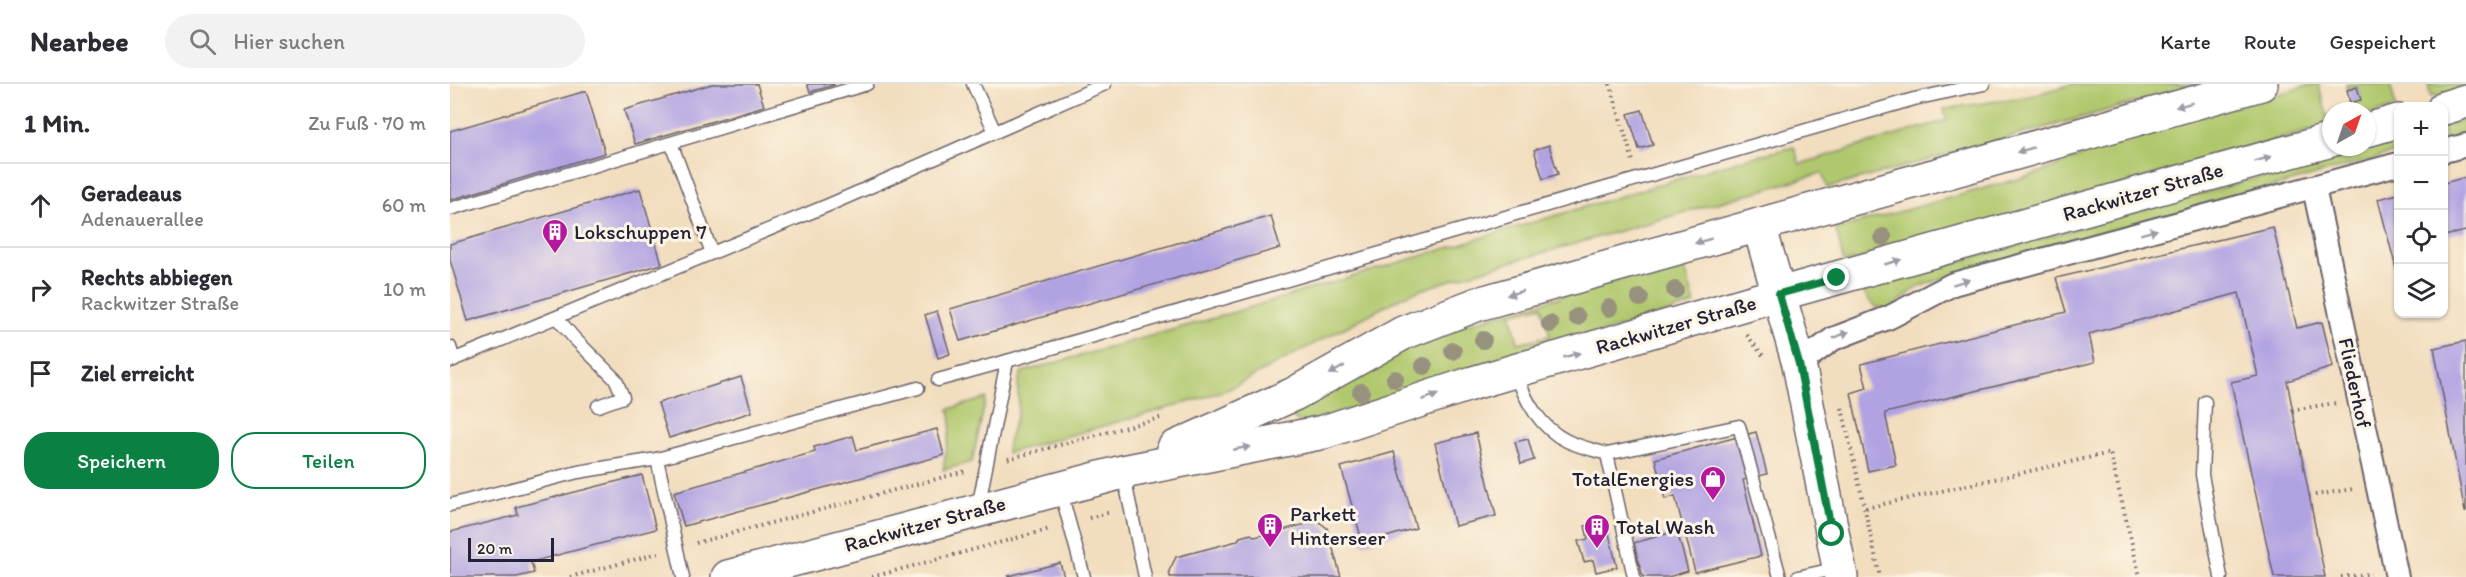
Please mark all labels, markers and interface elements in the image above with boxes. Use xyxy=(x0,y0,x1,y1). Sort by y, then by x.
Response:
search box xyxy=(165,14,585,68)
text: Nearbee xyxy=(30,24,129,58)
icon: search xyxy=(186,25,219,58)
text: Hier suchen xyxy=(234,28,345,55)
text: Karte xyxy=(2160,29,2211,54)
text: Route xyxy=(2244,29,2297,54)
text: Gespeichert xyxy=(2330,29,2436,54)
one-way arrow xyxy=(2175,101,2193,110)
north arrow xyxy=(2322,102,2376,156)
map controls xyxy=(2394,102,2448,318)
button: + xyxy=(2394,102,2448,156)
text: 1 Min. xyxy=(24,107,90,139)
text: Zu Fuß · 70 m xyxy=(308,111,426,135)
one-way arrow xyxy=(2016,146,2034,155)
one-way arrow xyxy=(2254,154,2272,163)
button: − xyxy=(2394,156,2448,210)
street label: Rackwitzer Straße xyxy=(2060,157,2226,226)
text: Geradeaus xyxy=(81,180,182,207)
icon: ahead xyxy=(24,189,57,222)
text: 60 m xyxy=(382,193,426,217)
text: Adenauerallee xyxy=(81,207,204,231)
button: locate xyxy=(2394,210,2448,264)
building icon: Lokschuppen 7 xyxy=(540,217,570,255)
place label: Lokschuppen 7 xyxy=(574,219,707,244)
one-way arrow xyxy=(2140,227,2158,236)
one-way arrow xyxy=(1694,237,1712,246)
one-way arrow xyxy=(1884,257,1902,266)
text: Rechts abbiegen xyxy=(81,264,233,291)
route end xyxy=(1823,264,1849,290)
button: layers xyxy=(2394,264,2448,318)
icon: right xyxy=(24,273,57,306)
text: 10 m xyxy=(383,277,426,301)
one-way arrow xyxy=(1952,277,1970,286)
one-way arrow xyxy=(1506,289,1524,299)
street label: Rackwitzer Straße xyxy=(1593,290,1759,359)
text: Rackwitzer Straße xyxy=(81,291,239,315)
one-way arrow xyxy=(1833,331,1850,340)
street label: Fliederhof xyxy=(2334,335,2377,430)
one-way arrow xyxy=(1563,350,1581,359)
icon: arrive xyxy=(24,357,57,390)
text: Ziel erreicht xyxy=(81,360,194,387)
one-way arrow xyxy=(1328,365,1345,375)
one-way arrow xyxy=(1421,392,1439,402)
button: Speichern xyxy=(24,432,219,489)
button: Teilen xyxy=(231,432,426,489)
one-way arrow xyxy=(1233,443,1252,452)
shop icon: TotalEnergies xyxy=(1698,464,1728,502)
place label: TotalEnergies xyxy=(1572,466,1694,491)
street label: Rackwitzer Straße xyxy=(842,490,1008,557)
place label: Parkett Hinterseer xyxy=(1290,501,1385,550)
building icon: Parkett Hinterseer xyxy=(1255,511,1285,549)
building icon: Total Wash xyxy=(1582,512,1612,550)
place label: Total Wash xyxy=(1616,514,1716,539)
route start xyxy=(1818,520,1844,546)
scale bar xyxy=(468,535,554,562)
text: 20 m xyxy=(477,539,512,558)

